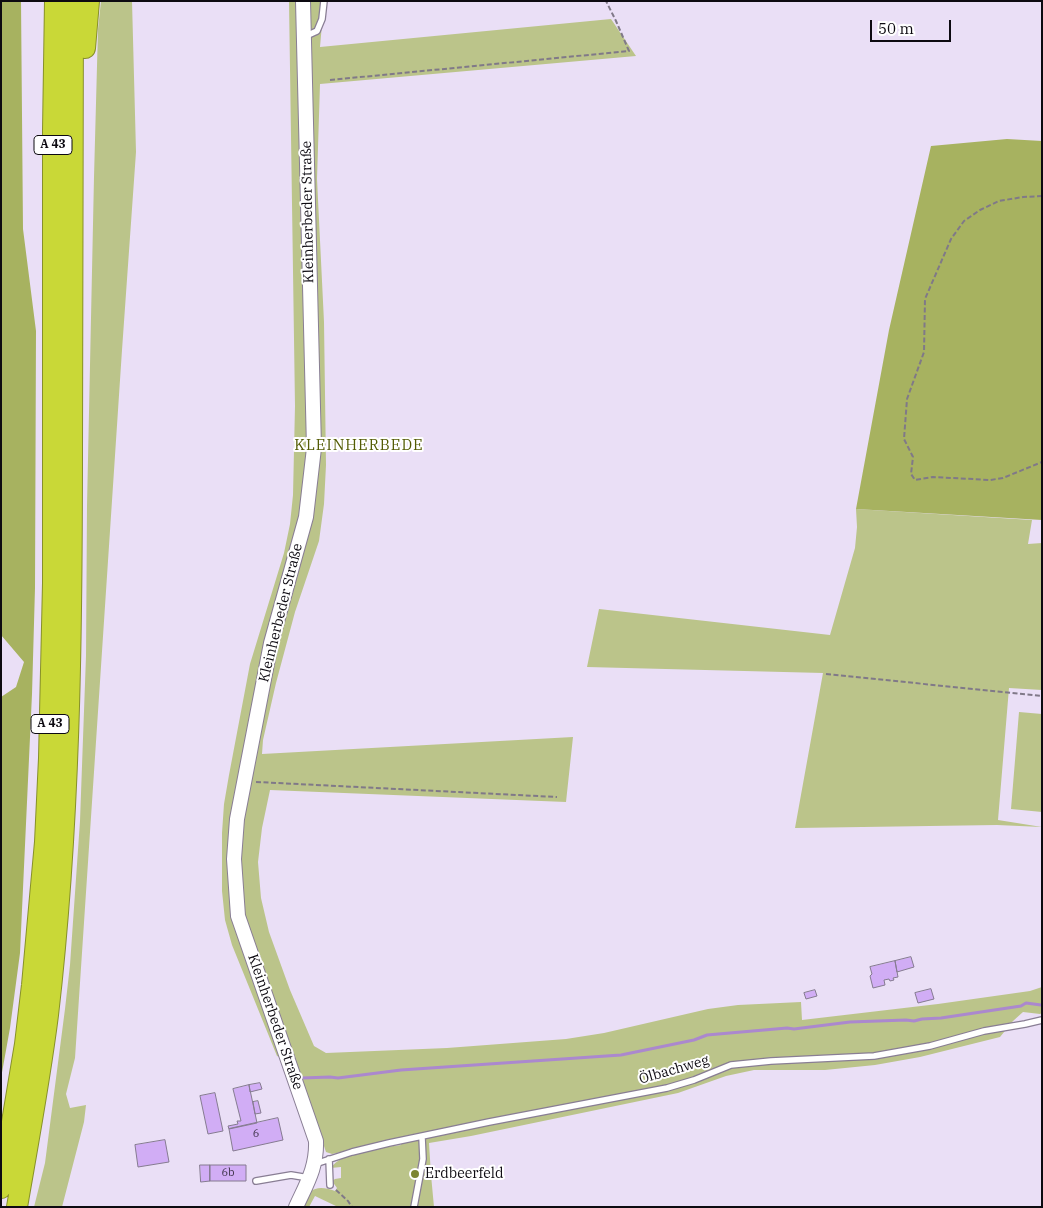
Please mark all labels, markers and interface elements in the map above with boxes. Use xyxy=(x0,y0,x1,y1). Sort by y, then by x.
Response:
scale bar xyxy=(873,10,954,42)
text: 50 m xyxy=(878,19,914,38)
road number: A 43 xyxy=(34,136,72,154)
street label: Kleinherbeder Straße xyxy=(298,141,318,283)
district label: KLEINHERBEDE xyxy=(293,437,425,455)
street label: Kleinherbeder Straße xyxy=(256,542,306,684)
road number: A 43 xyxy=(31,714,69,734)
street label: Kleinherbeder Straße xyxy=(244,952,306,1092)
street label: Ölbachweg xyxy=(637,1052,711,1088)
house number: 6 xyxy=(253,1127,259,1141)
house number: 6b xyxy=(221,1166,235,1180)
place label: Erdbeerfeld xyxy=(425,1166,504,1182)
marker: Erdbeerfeld xyxy=(409,1168,421,1180)

